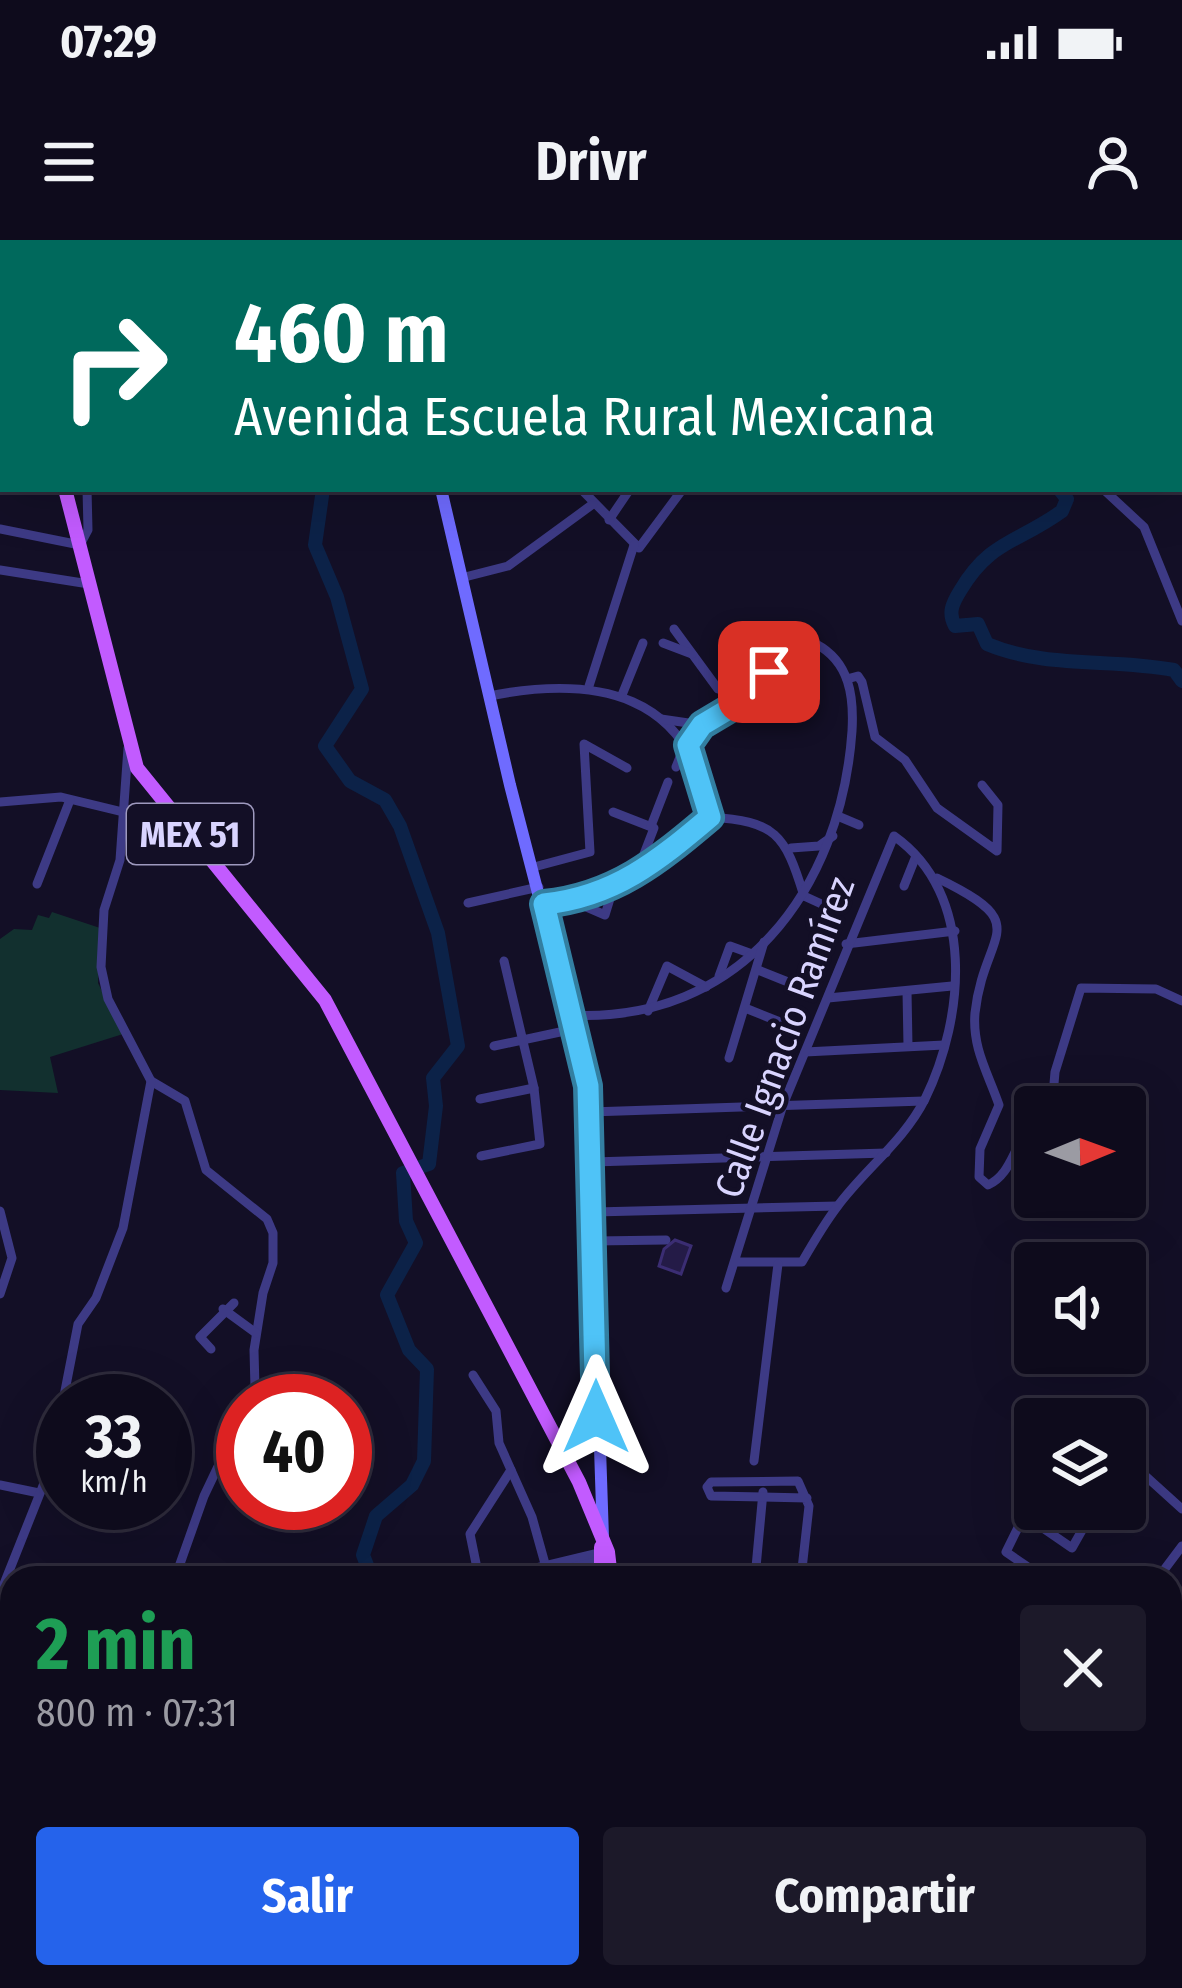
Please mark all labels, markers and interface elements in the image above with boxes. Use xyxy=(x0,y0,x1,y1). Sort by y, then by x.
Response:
text: 07:29 xyxy=(60,15,157,69)
icon: menu xyxy=(36,129,102,195)
icon: person xyxy=(1080,129,1146,195)
text: Drivr xyxy=(535,130,647,194)
text: 460 m xyxy=(234,283,449,384)
icon: right xyxy=(36,288,192,444)
text: Avenida Escuela Rural Mexicana xyxy=(234,385,935,449)
pin xyxy=(718,621,820,723)
icon: arrive xyxy=(736,639,802,705)
road number: MEX 51 xyxy=(127,804,253,864)
street label: Calle Ignacio Ramírez xyxy=(706,871,864,1204)
north arrow xyxy=(1014,1086,1146,1218)
map controls xyxy=(1014,1086,1146,1530)
button: sound xyxy=(1014,1242,1146,1374)
position arrow xyxy=(533,1354,659,1480)
speed limit sign: 40 xyxy=(216,1374,372,1530)
button: layers xyxy=(1014,1398,1146,1530)
text: 33 xyxy=(86,1401,142,1473)
text: km/h xyxy=(81,1464,147,1500)
text: 2 min xyxy=(36,1602,196,1688)
button: close xyxy=(1020,1605,1146,1731)
text: 800 m · 07:31 xyxy=(36,1690,238,1736)
button: Salir xyxy=(36,1827,579,1965)
button: Compartir xyxy=(603,1827,1146,1965)

